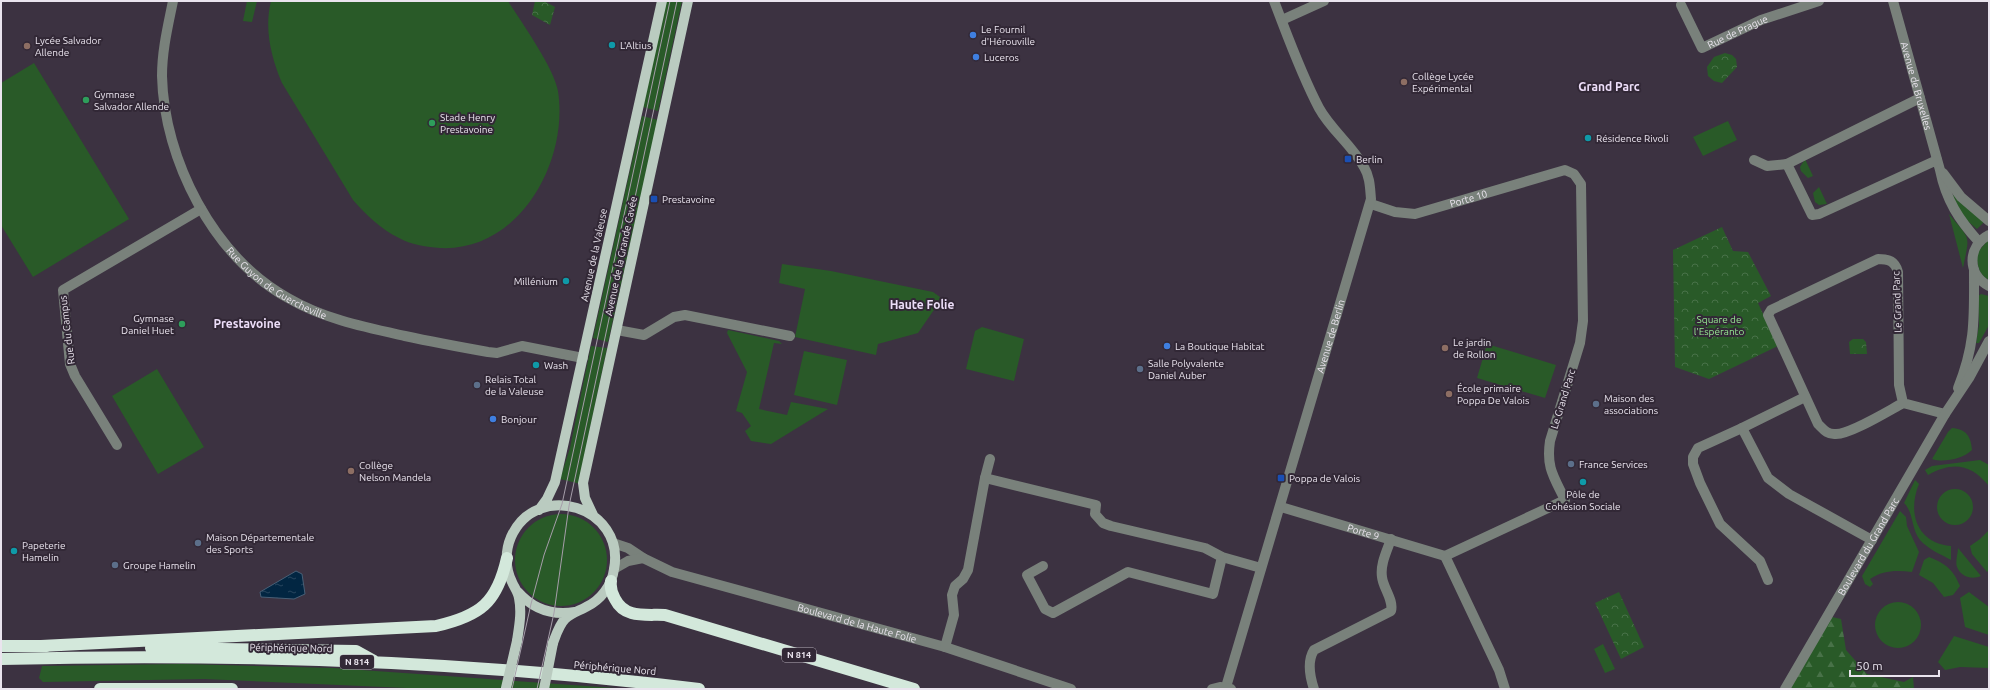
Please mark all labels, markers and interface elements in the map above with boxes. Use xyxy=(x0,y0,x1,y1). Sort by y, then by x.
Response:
street label: Rue de Prague xyxy=(1705,13,1769,50)
place label: Le Fournil d'Hérouville xyxy=(981,24,1035,47)
marker: Le Fournil d'Hérouville xyxy=(968,30,978,40)
place label: Lycée Salvador Allende xyxy=(35,35,101,58)
marker: L'Altius xyxy=(607,40,617,50)
place label: L'Altius xyxy=(620,40,651,51)
street label: Avenue de Bruxelles xyxy=(1899,40,1934,131)
marker: Lycée Salvador Allende xyxy=(22,41,32,51)
marker: Luceros xyxy=(971,52,981,62)
place label: Luceros xyxy=(984,52,1019,63)
place label: Collège Lycée Expérimental xyxy=(1412,71,1474,94)
marker: Collège Lycée Expérimental xyxy=(1399,77,1409,87)
district label: Grand Parc xyxy=(1578,80,1640,93)
place label: Gymnase Salvador Allende xyxy=(94,89,169,112)
marker: Gymnase Salvador Allende xyxy=(81,95,91,105)
place label: Stade Henry Prestavoine xyxy=(440,112,495,135)
marker: Stade Henry Prestavoine xyxy=(427,118,437,128)
marker: Résidence Rivoli xyxy=(1583,133,1593,143)
place label: Résidence Rivoli xyxy=(1596,133,1668,144)
marker: Berlin xyxy=(1343,154,1353,164)
place label: Berlin xyxy=(1356,154,1382,165)
street label: Porte 10 xyxy=(1448,188,1489,209)
marker: Prestavoine xyxy=(649,194,659,204)
place label: Prestavoine xyxy=(662,194,715,205)
street label: Avenue de la Grande Cavée xyxy=(603,195,639,317)
street label: Avenue de la Valeuse xyxy=(579,208,609,302)
street label: Rue Guyon de Guercheville xyxy=(225,245,328,321)
street label: Le Grand Parc xyxy=(1890,271,1904,333)
place label: Millénium xyxy=(514,276,558,287)
marker: Millénium xyxy=(561,276,571,286)
street label: Rue du Campus xyxy=(57,295,77,365)
district label: Haute Folie xyxy=(890,298,954,311)
street label: Avenue de Berlin xyxy=(1314,298,1346,374)
place label: Gymnase Daniel Huet xyxy=(121,313,174,336)
park label: Square de l'Espéranto xyxy=(1694,314,1745,337)
district label: Prestavoine xyxy=(213,317,281,330)
marker: Gymnase Daniel Huet xyxy=(177,319,187,329)
place label: Le jardin de Rollon xyxy=(1453,337,1496,360)
marker: La Boutique Habitat xyxy=(1162,341,1172,351)
place label: La Boutique Habitat xyxy=(1175,341,1265,352)
marker: Le jardin de Rollon xyxy=(1440,343,1450,353)
place label: Salle Polyvalente Daniel Auber xyxy=(1148,358,1224,381)
marker: Wash xyxy=(531,360,541,370)
place label: Wash xyxy=(544,360,568,371)
marker: Salle Polyvalente Daniel Auber xyxy=(1135,364,1145,374)
street label: Le Grand Parc xyxy=(1549,368,1577,430)
place label: Relais Total de la Valeuse xyxy=(485,374,544,397)
marker: Relais Total de la Valeuse xyxy=(472,380,482,390)
place label: École primaire Poppa De Valois xyxy=(1457,382,1529,406)
marker: École primaire Poppa De Valois xyxy=(1444,389,1454,399)
place label: Maison des associations xyxy=(1604,393,1658,416)
marker: Maison des associations xyxy=(1591,399,1601,409)
marker: Bonjour xyxy=(488,414,498,424)
place label: Bonjour xyxy=(501,414,537,425)
marker: France Services xyxy=(1566,459,1576,469)
place label: France Services xyxy=(1579,459,1648,470)
place label: Collège Nelson Mandela xyxy=(359,460,431,483)
marker: Collège Nelson Mandela xyxy=(346,466,356,476)
marker: Poppa de Valois xyxy=(1276,473,1286,483)
place label: Poppa de Valois xyxy=(1289,473,1360,484)
marker: Pôle de Cohésion Sociale xyxy=(1578,477,1588,487)
place label: Pôle de Cohésion Sociale xyxy=(1545,489,1621,512)
street label: Boulevard du Grand Parc xyxy=(1835,495,1901,597)
street label: Porte 9 xyxy=(1346,522,1381,542)
place label: Maison Départementale des Sports xyxy=(206,532,314,555)
marker: Maison Départementale des Sports xyxy=(193,538,203,548)
place label: Papeterie Hamelin xyxy=(22,540,66,563)
marker: Papeterie Hamelin xyxy=(9,546,19,556)
marker: Groupe Hamelin xyxy=(110,560,120,570)
place label: Groupe Hamelin xyxy=(123,560,196,571)
street label: Boulevard de la Haute Folie xyxy=(796,601,918,644)
street label: Périphérique Nord xyxy=(250,642,333,654)
road number: N 814 xyxy=(782,648,816,662)
scale bar xyxy=(1850,652,1939,678)
road number: N 814 xyxy=(340,655,374,669)
street label: Périphérique Nord xyxy=(573,659,657,677)
text: 50 m xyxy=(1856,659,1883,672)

